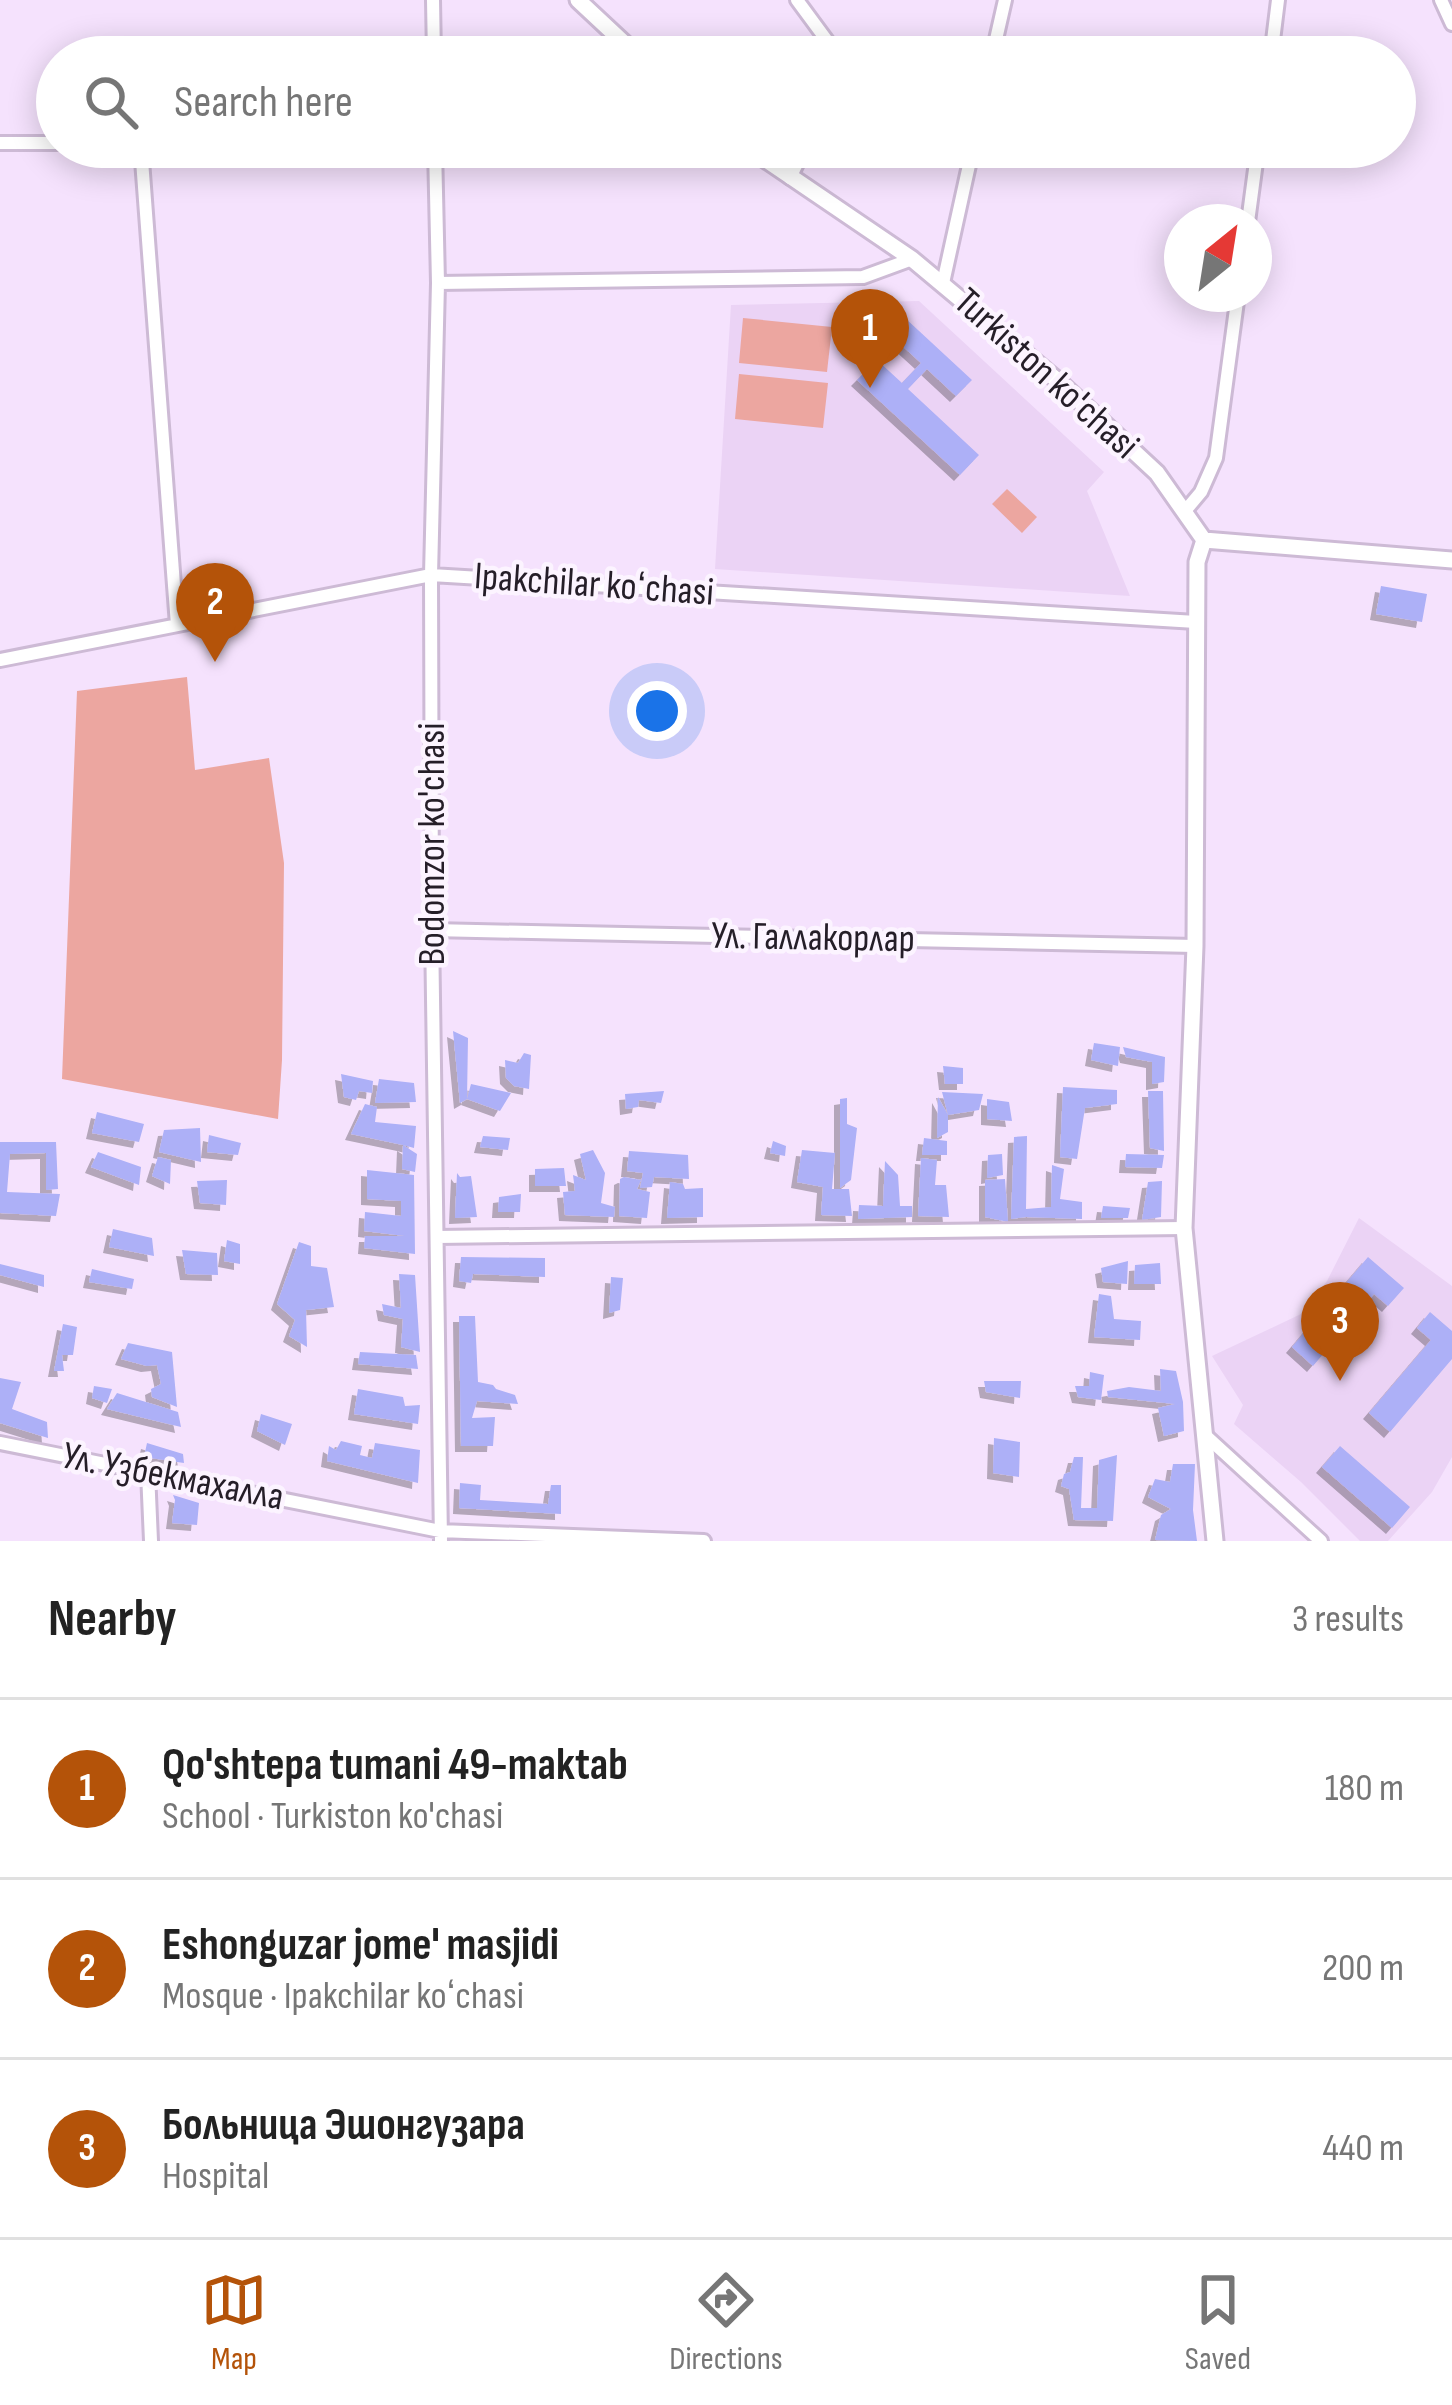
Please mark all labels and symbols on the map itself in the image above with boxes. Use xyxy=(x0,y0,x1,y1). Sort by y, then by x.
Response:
north arrow xyxy=(1164,204,1272,312)
street label: Turkiston ko'chasi xyxy=(944,279,1148,469)
pin: 1 xyxy=(831,289,909,388)
street label: Ipakchilar koʻchasi xyxy=(473,553,715,617)
pin: 2 xyxy=(176,563,254,662)
your location xyxy=(627,681,687,741)
street label: Bodomzor ko'chasi xyxy=(409,722,456,966)
street label: Ул. Галлакорлар xyxy=(711,913,915,963)
pin: 3 xyxy=(1301,1282,1379,1381)
street label: Ул. Узбекмахалла xyxy=(58,1433,288,1521)

